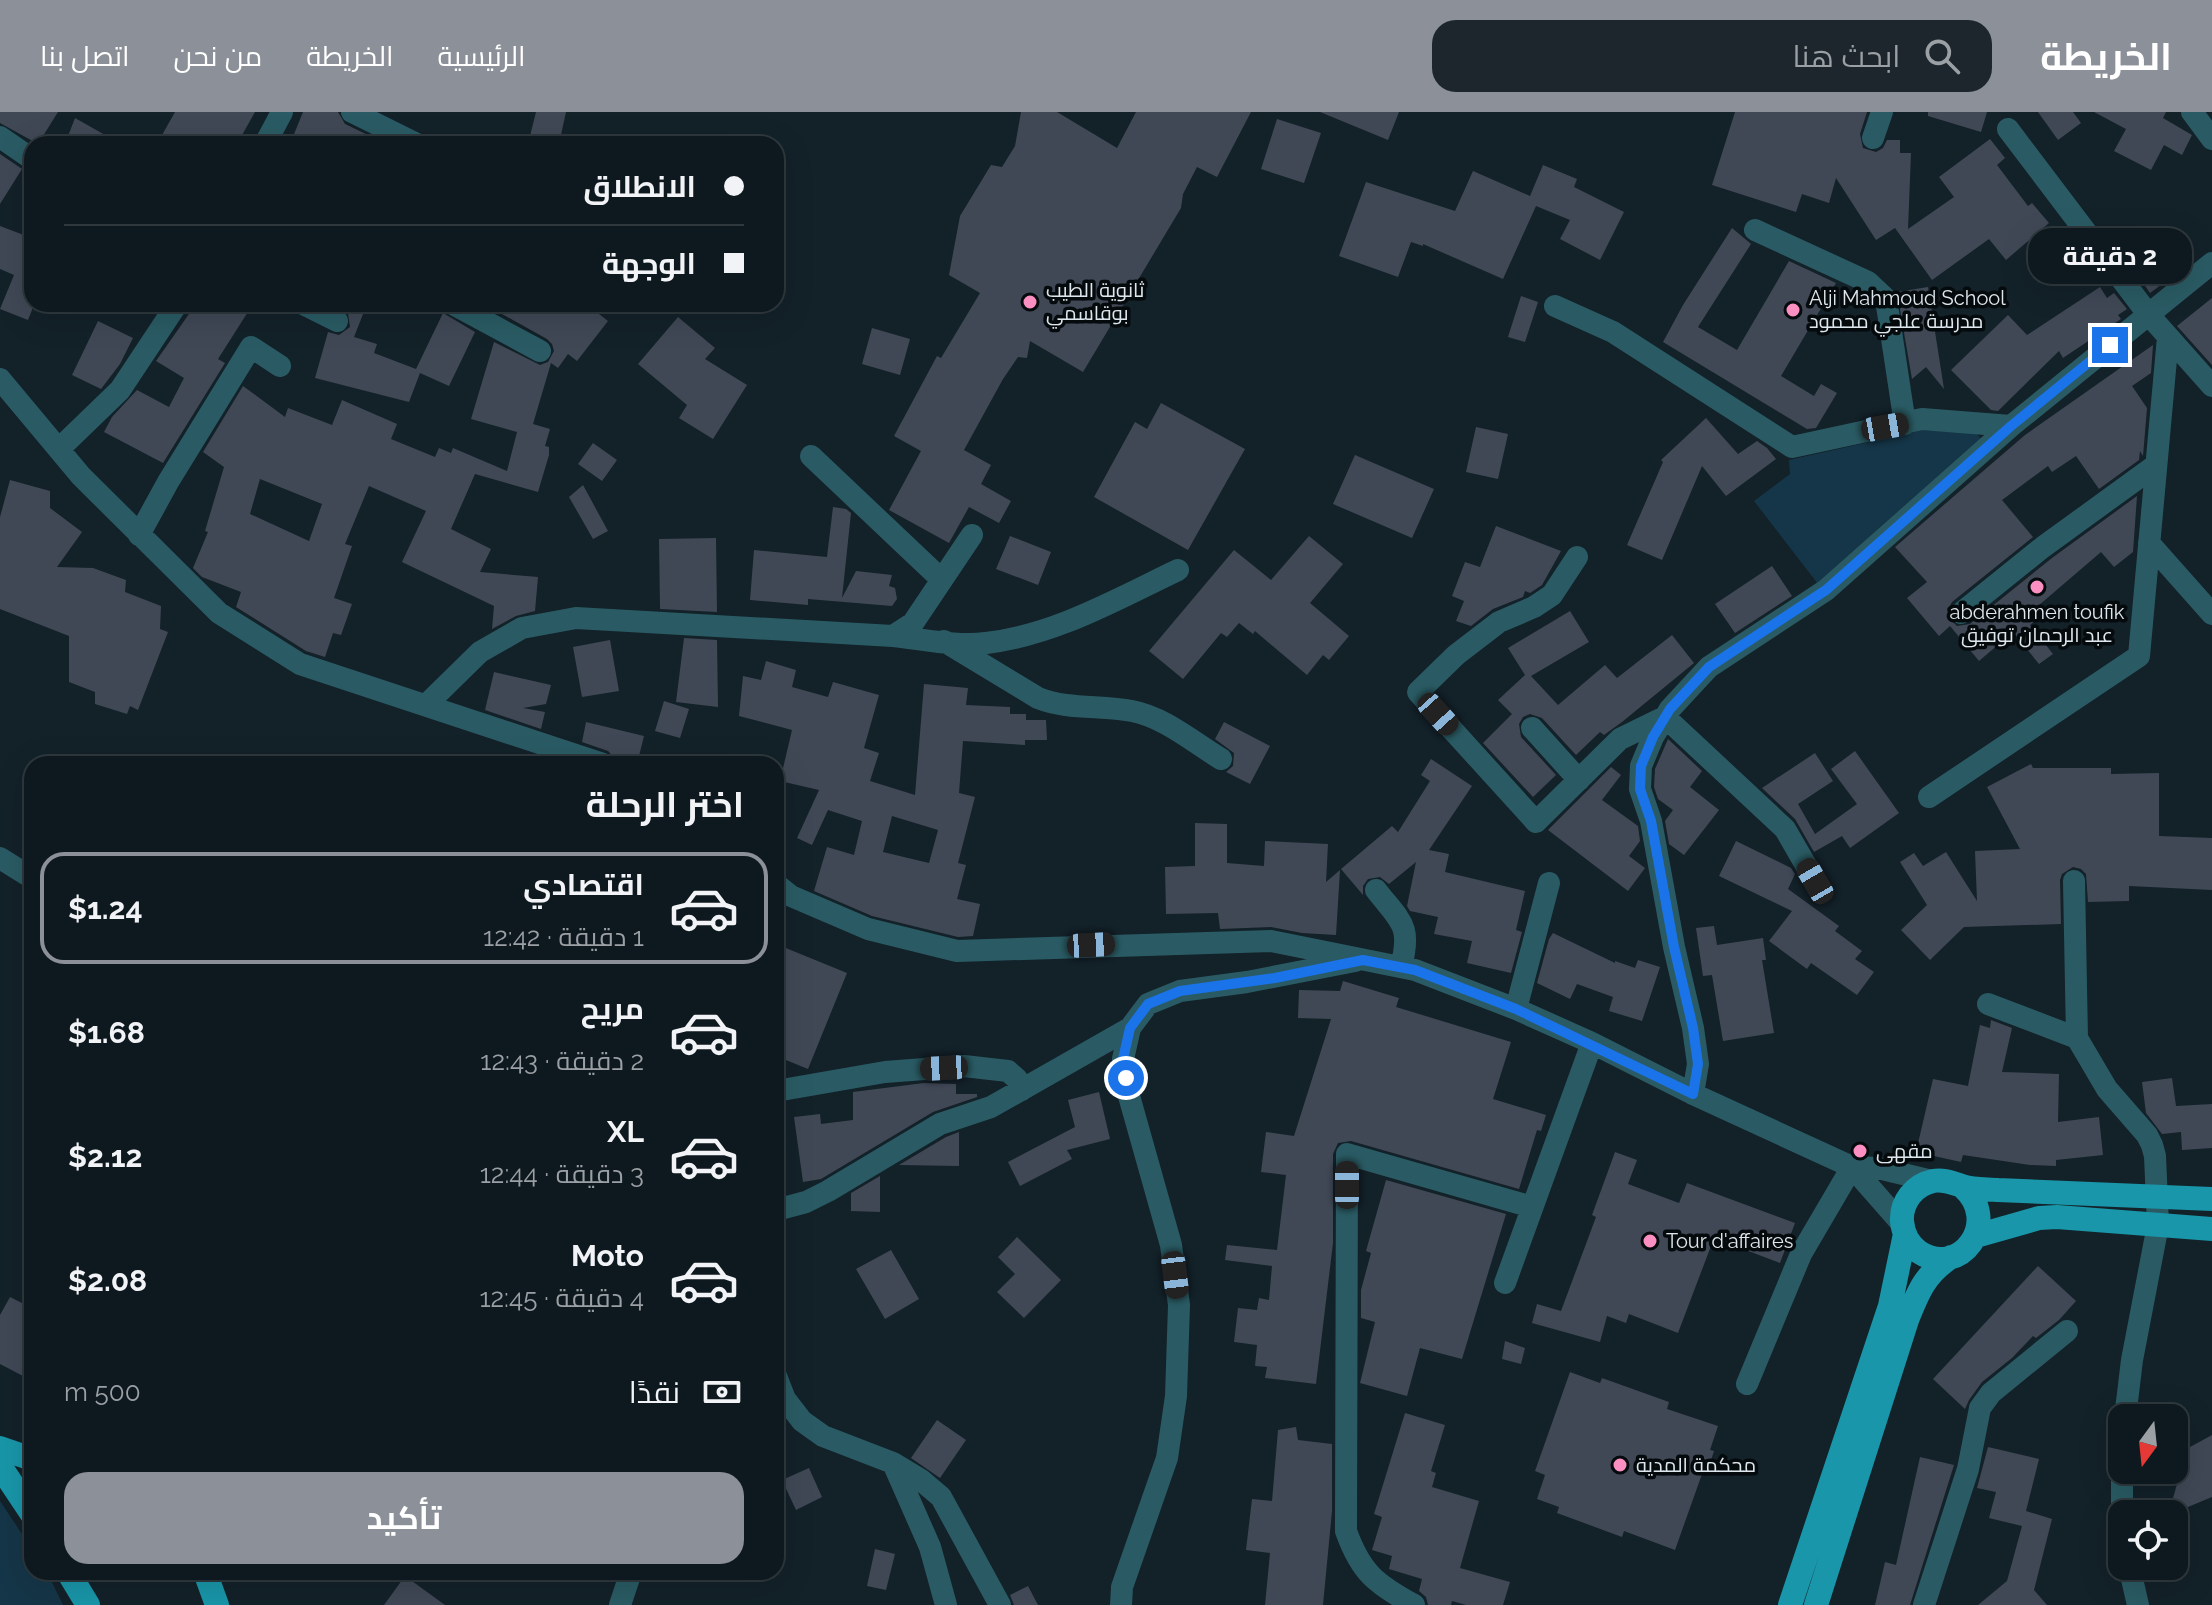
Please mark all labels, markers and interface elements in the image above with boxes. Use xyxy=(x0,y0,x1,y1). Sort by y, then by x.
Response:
search box xyxy=(1432,20,1992,92)
icon: search xyxy=(1920,34,1964,78)
text: الخريطة xyxy=(2040,34,2172,79)
text: ابحث هنا xyxy=(1792,39,1900,74)
text: اتصل بنا xyxy=(40,40,130,73)
text: من نحن xyxy=(174,40,262,73)
text: الخريطة xyxy=(306,40,394,73)
text: الرئيسية xyxy=(438,40,525,73)
text: الانطلاق xyxy=(583,169,696,204)
callout: 2 دقيقة xyxy=(2028,229,2192,285)
text: 2 دقيقة xyxy=(2063,241,2157,271)
text: الوجهة xyxy=(602,246,696,281)
place label: ثانوية الطيب بوقاسمي xyxy=(1046,278,1145,329)
place label: Alji Mahmoud School مدرسة علجي محمود xyxy=(1809,286,2006,337)
marker: ثانوية الطيب بوقاسمي xyxy=(1021,293,1039,311)
marker: Alji Mahmoud School مدرسة علجي محمود xyxy=(1784,301,1802,319)
route end xyxy=(2092,327,2128,363)
car xyxy=(1859,411,1911,443)
marker: abderahmen toufik عبد الرحمان توفيق xyxy=(2028,578,2046,596)
place label: abderahmen toufik عبد الرحمان توفيق xyxy=(1950,600,2125,648)
car xyxy=(1413,688,1463,740)
text: اختر الرحلة xyxy=(586,783,744,825)
car xyxy=(1793,854,1837,908)
text: اقتصادي xyxy=(523,867,644,902)
icon: car xyxy=(668,872,740,944)
text: $1.24 xyxy=(68,891,143,926)
text: 1 دقيقة · 12:42 xyxy=(483,922,644,952)
car xyxy=(1066,932,1116,958)
text: مريح xyxy=(581,991,644,1026)
icon: car xyxy=(668,996,740,1068)
text: $1.68 xyxy=(68,1015,145,1050)
text: 2 دقيقة · 12:43 xyxy=(480,1046,644,1076)
car xyxy=(919,1055,969,1081)
route start xyxy=(1108,1060,1144,1096)
text: XL xyxy=(607,1114,644,1149)
icon: car xyxy=(668,1120,740,1192)
text: $2.12 xyxy=(68,1139,142,1174)
place label: مقهى xyxy=(1876,1139,1933,1164)
marker: مقهى xyxy=(1851,1142,1869,1160)
text: 3 دقيقة · 12:44 xyxy=(480,1159,644,1189)
car xyxy=(1335,1161,1359,1209)
place label: Tour d'affaires xyxy=(1666,1229,1793,1253)
marker: Tour d'affaires xyxy=(1641,1232,1659,1250)
text: Moto xyxy=(571,1238,644,1273)
icon: car xyxy=(668,1244,740,1316)
car xyxy=(1160,1250,1190,1300)
text: $2.08 xyxy=(68,1263,147,1298)
text: 4 دقيقة · 12:45 xyxy=(479,1283,644,1313)
icon: cash xyxy=(700,1370,744,1414)
text: نقدًا xyxy=(629,1375,680,1410)
text: 500 m xyxy=(64,1377,141,1407)
north arrow xyxy=(2108,1404,2188,1484)
map controls xyxy=(2108,1404,2188,1580)
place label: محكمة المدية xyxy=(1636,1453,1756,1477)
marker: محكمة المدية xyxy=(1611,1456,1629,1474)
button: تأكيد xyxy=(64,1472,744,1564)
button: locate xyxy=(2108,1500,2188,1580)

